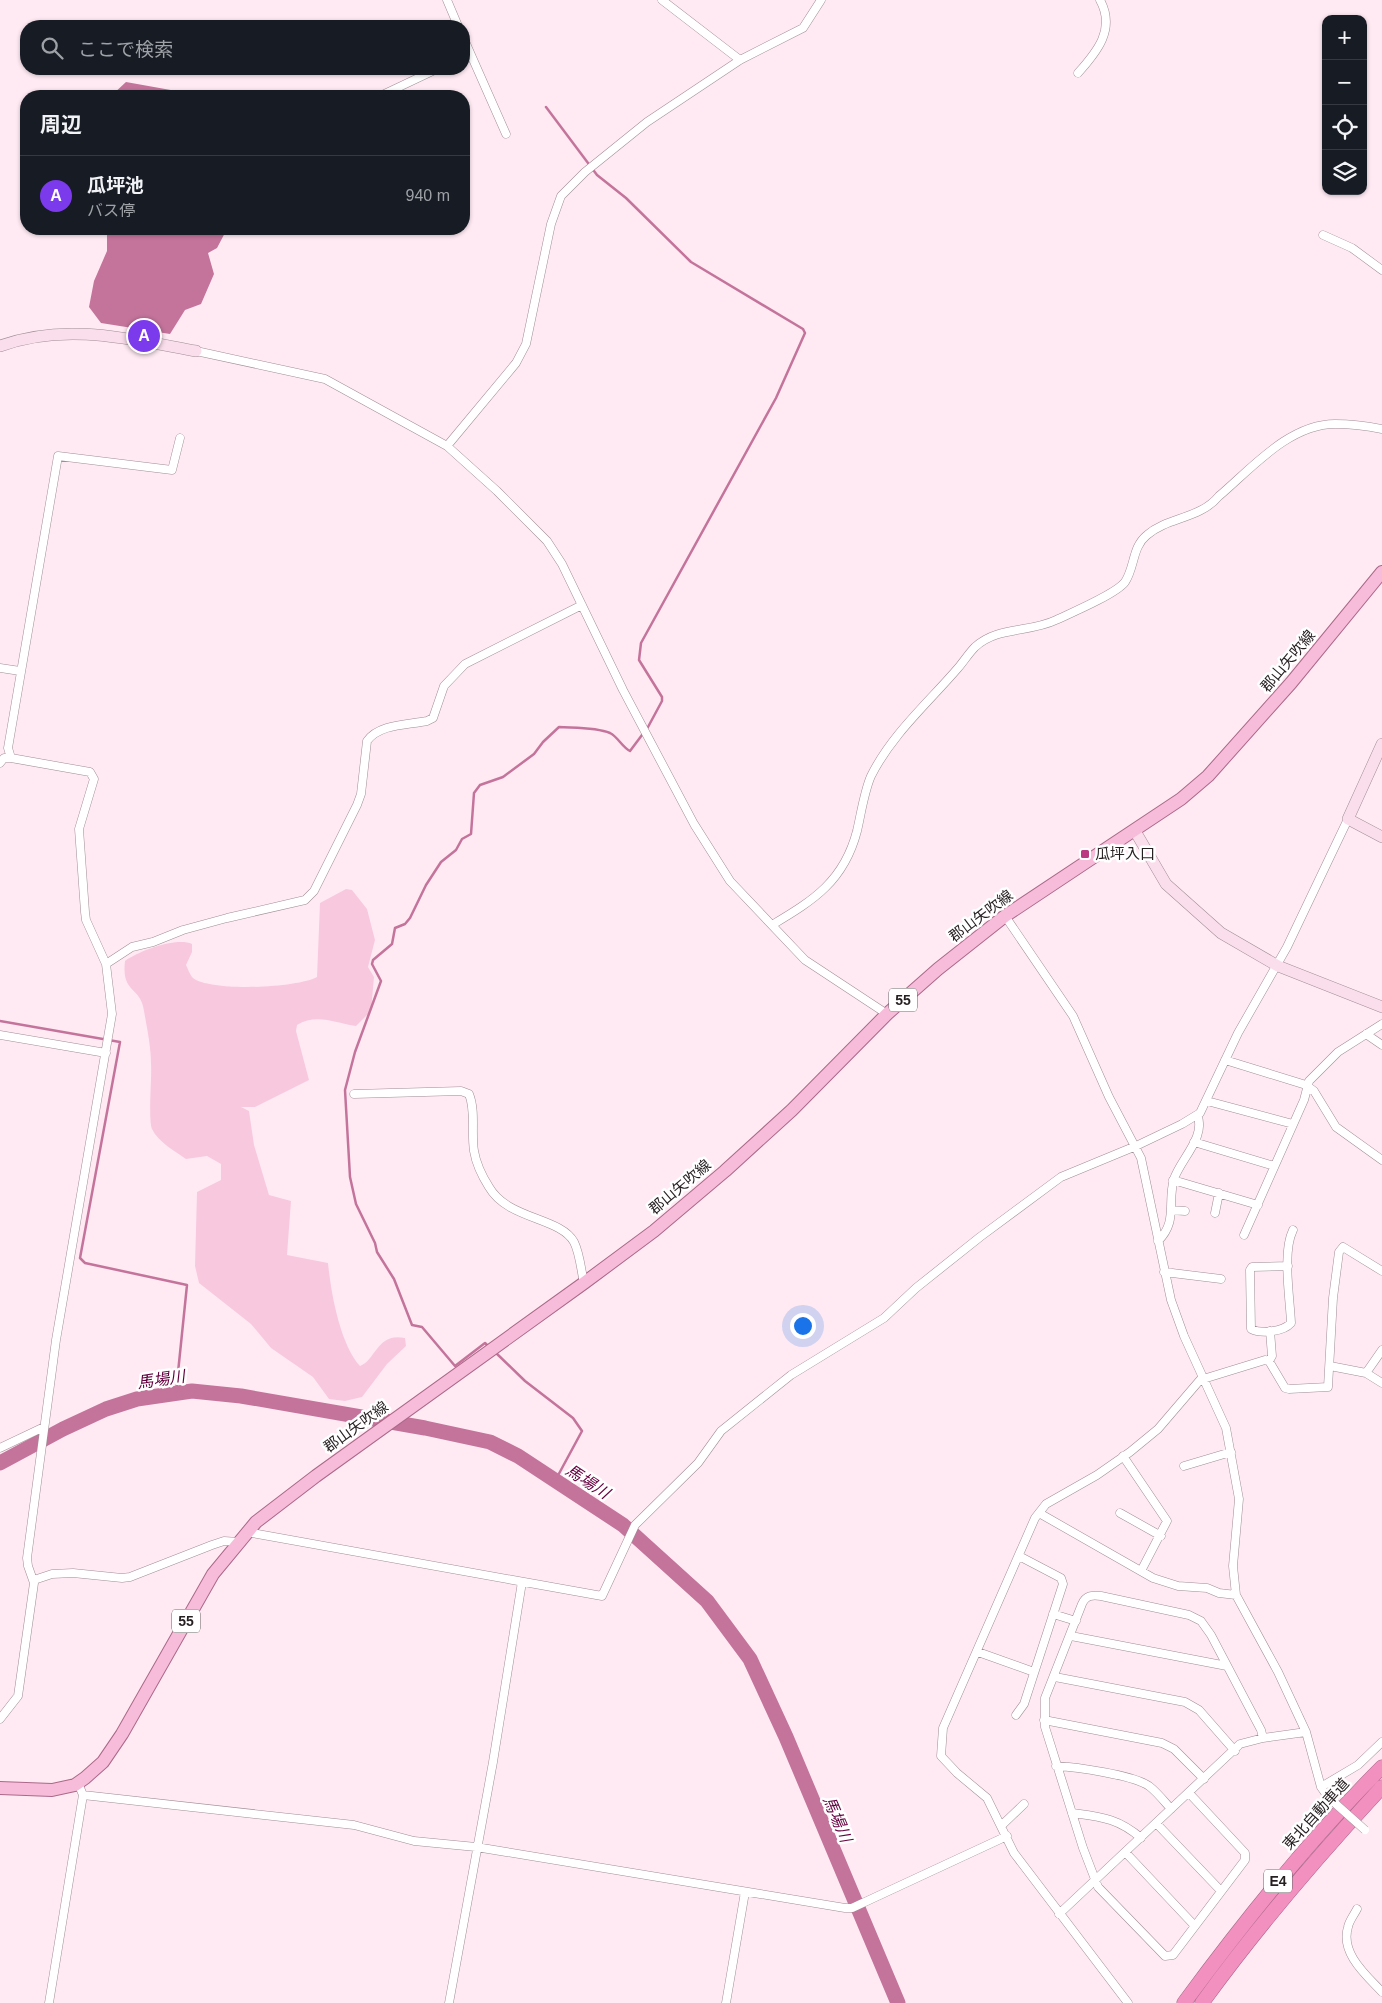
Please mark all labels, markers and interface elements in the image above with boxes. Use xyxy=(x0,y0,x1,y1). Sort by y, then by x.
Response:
map controls xyxy=(1322,15,1367,195)
button: + xyxy=(1322,15,1367,60)
search box xyxy=(20,20,470,75)
icon: search xyxy=(38,34,66,62)
text: ここで検索 xyxy=(78,39,173,60)
button: − xyxy=(1322,60,1367,105)
button: locate xyxy=(1322,105,1367,150)
text: 周辺 xyxy=(40,113,82,136)
button: layers xyxy=(1322,150,1367,195)
text: 瓜坪池 xyxy=(87,175,144,196)
text: A xyxy=(50,187,62,204)
text: 940 m xyxy=(406,187,450,204)
text: バス停 xyxy=(87,202,135,219)
pin: A xyxy=(128,317,160,355)
street label: 郡山矢吹線 xyxy=(1257,626,1318,695)
place label: 瓜坪入口 xyxy=(1095,845,1155,862)
marker: 瓜坪入口 xyxy=(1079,848,1091,860)
street label: 郡山矢吹線 xyxy=(946,886,1016,945)
road number: 55 xyxy=(889,988,917,1012)
street label: 郡山矢吹線 xyxy=(645,1156,714,1217)
your location xyxy=(790,1313,816,1339)
water label: 馬場川 xyxy=(136,1367,188,1391)
street label: 郡山矢吹線 xyxy=(320,1398,391,1456)
water label: 馬場川 xyxy=(563,1461,614,1503)
road number: 55 xyxy=(172,1610,200,1632)
street label: 東北自動車道 xyxy=(1279,1775,1352,1853)
water label: 馬場川 xyxy=(820,1794,856,1846)
road number: E4 xyxy=(1264,1870,1292,1892)

